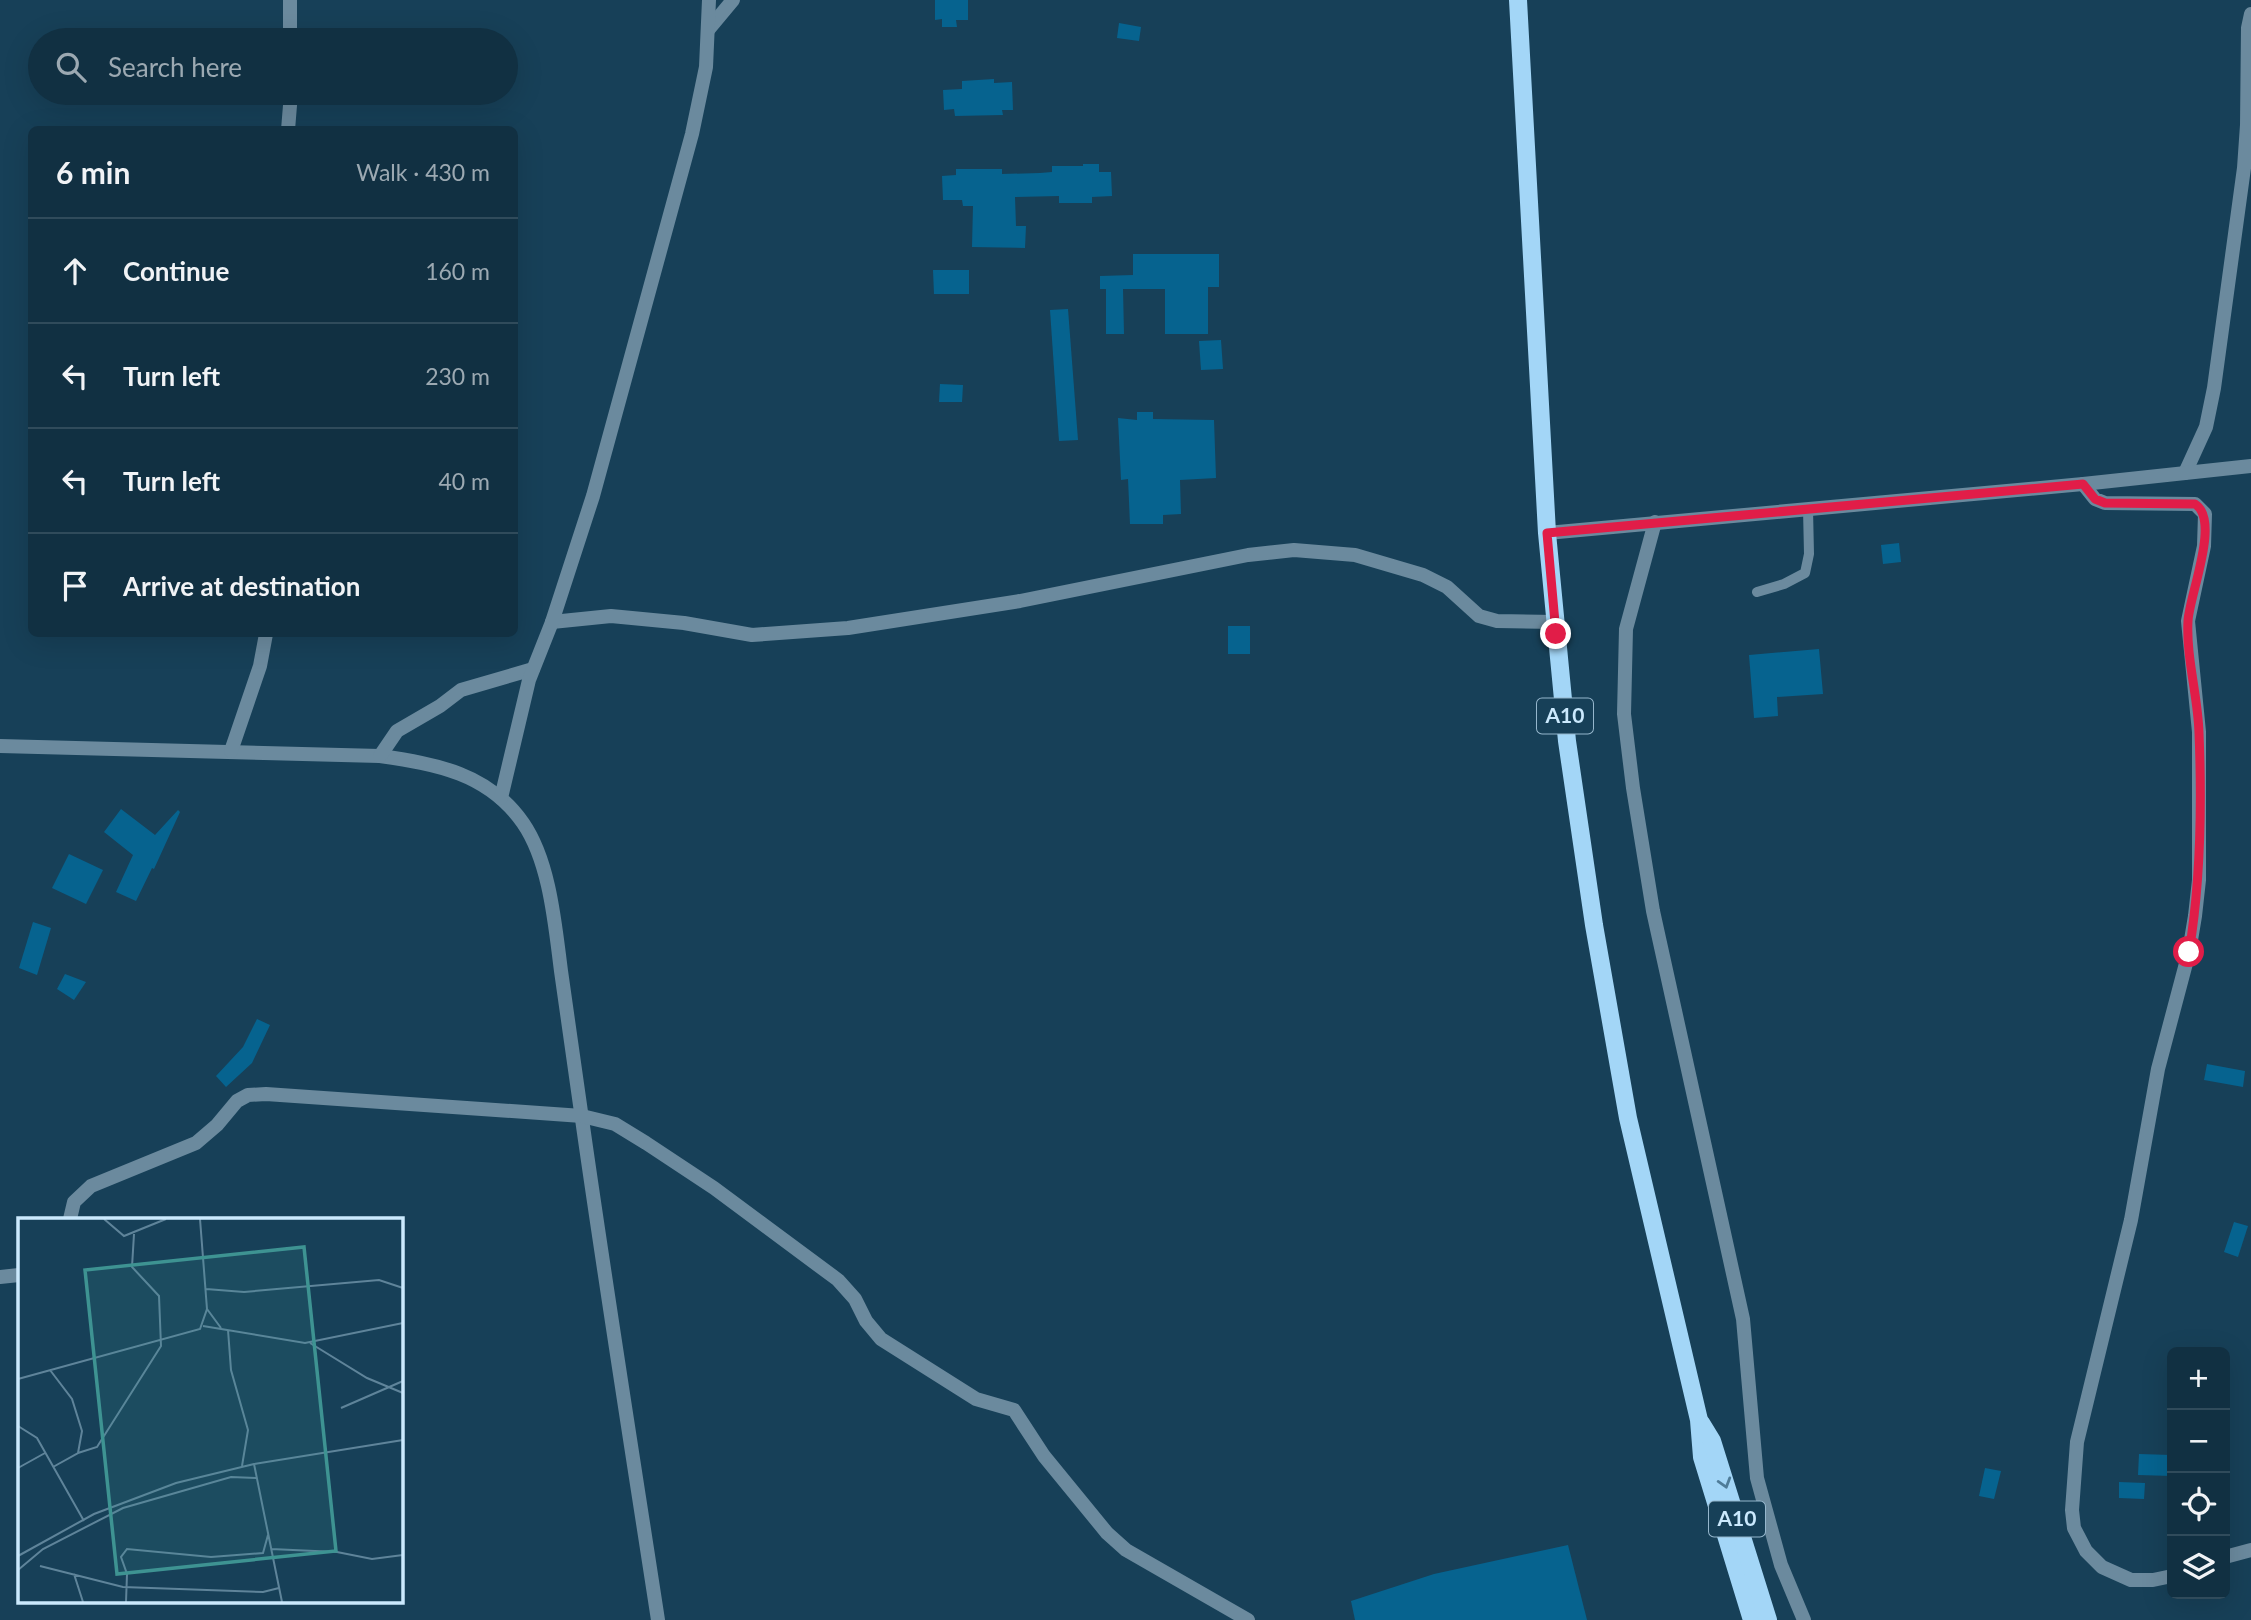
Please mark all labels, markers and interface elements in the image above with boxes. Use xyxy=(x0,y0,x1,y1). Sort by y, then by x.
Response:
search box xyxy=(28,28,518,105)
icon: search xyxy=(52,48,90,86)
text: Search here xyxy=(108,51,242,83)
text: 6 min xyxy=(56,154,130,190)
text: Walk · 430 m xyxy=(356,158,490,186)
icon: ahead xyxy=(56,252,94,290)
text: Continue xyxy=(123,255,229,287)
text: 160 m xyxy=(425,257,490,285)
icon: left xyxy=(56,357,94,395)
text: Turn left xyxy=(123,360,220,392)
text: 230 m xyxy=(425,362,490,390)
icon: left xyxy=(56,462,94,500)
text: Turn left xyxy=(123,465,220,497)
text: 40 m xyxy=(439,467,490,495)
icon: arrive xyxy=(56,567,94,605)
text: Arrive at destination xyxy=(123,570,360,602)
route end xyxy=(1540,618,1571,649)
road number: A10 xyxy=(1537,698,1593,734)
route start xyxy=(2173,936,2204,967)
inset map xyxy=(18,1218,402,1602)
map controls xyxy=(2167,1347,2230,1599)
button: + xyxy=(2167,1347,2230,1410)
button: − xyxy=(2167,1410,2230,1473)
button: locate xyxy=(2167,1473,2230,1536)
one-way arrow xyxy=(1717,1477,1732,1489)
road number: A10 xyxy=(1709,1502,1765,1536)
button: layers xyxy=(2167,1536,2230,1599)

